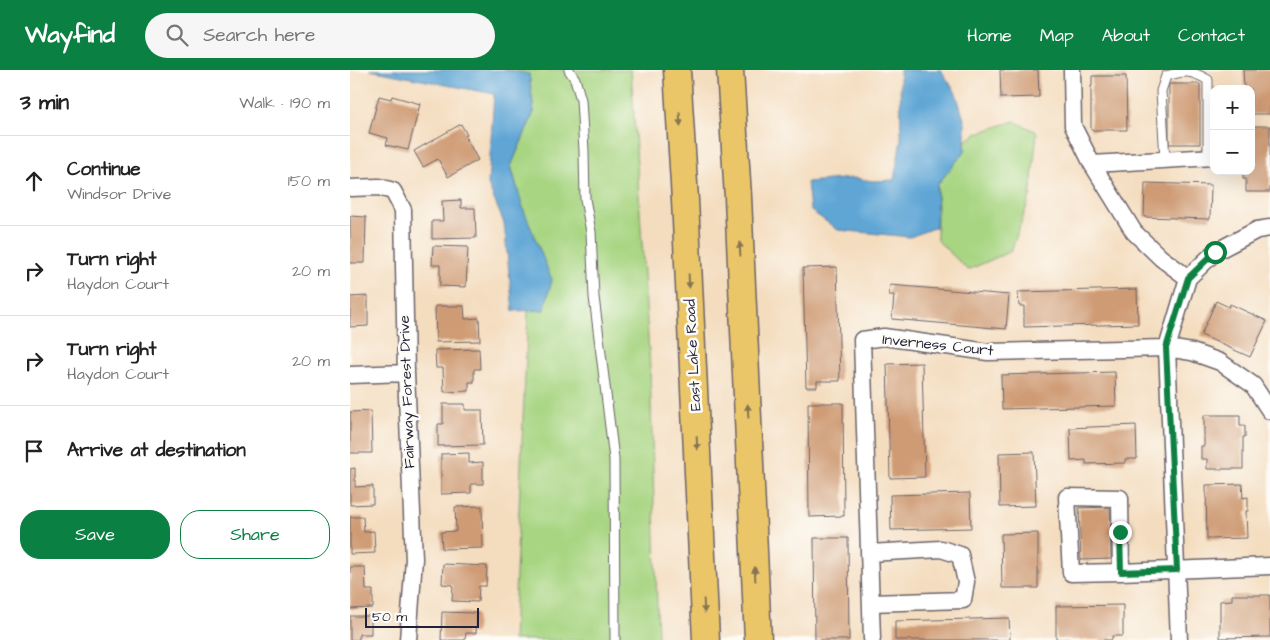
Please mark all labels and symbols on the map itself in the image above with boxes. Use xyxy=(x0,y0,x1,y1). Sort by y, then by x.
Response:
one-way arrow xyxy=(677,111,685,127)
one-way arrow xyxy=(736,241,744,257)
route start xyxy=(1204,241,1227,264)
one-way arrow xyxy=(686,273,694,289)
street label: East Lake Road xyxy=(680,298,706,411)
street label: Fairway Forest Drive xyxy=(394,315,421,469)
street label: Inverness Court xyxy=(881,329,995,361)
one-way arrow xyxy=(743,403,751,419)
one-way arrow xyxy=(693,435,701,451)
route end xyxy=(1109,521,1132,544)
one-way arrow xyxy=(751,566,759,582)
one-way arrow xyxy=(701,598,709,614)
scale bar xyxy=(365,605,479,628)

